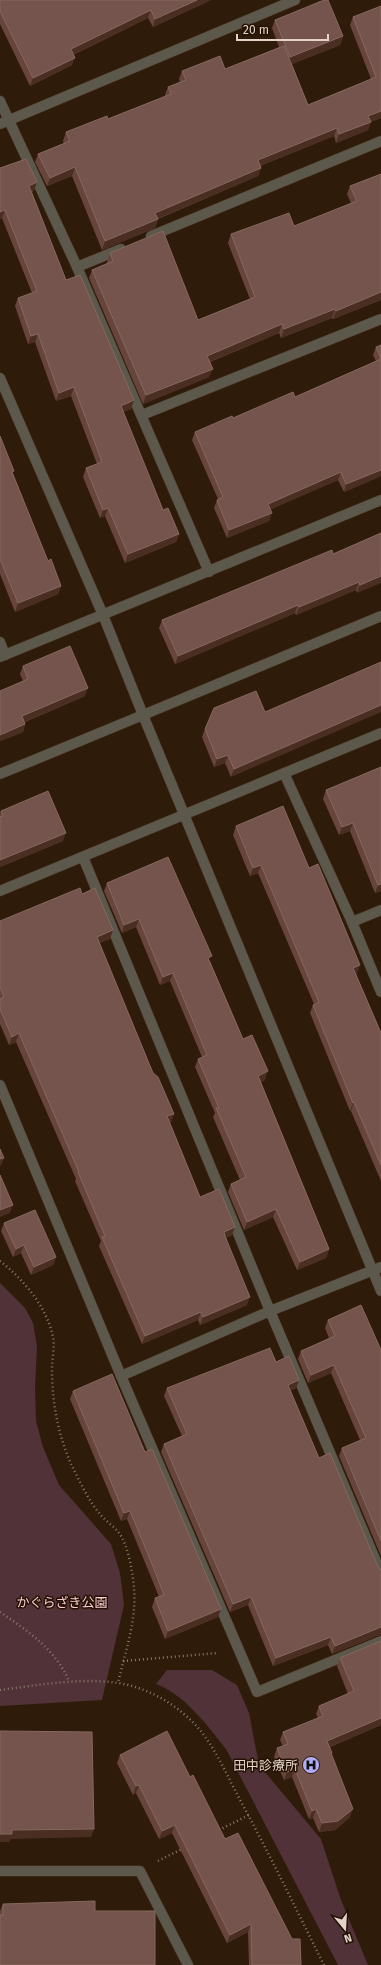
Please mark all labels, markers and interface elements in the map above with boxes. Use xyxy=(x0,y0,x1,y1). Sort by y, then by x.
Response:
scale bar xyxy=(237,16,328,42)
text: 20 m xyxy=(243,23,269,37)
park label: かぐらざき公園 xyxy=(16,1595,108,1610)
hospital icon: 田中診療所 xyxy=(301,1755,321,1775)
place label: 田中診療所 xyxy=(233,1758,298,1773)
north arrow xyxy=(325,1909,365,1949)
text: N xyxy=(342,1931,353,1945)

